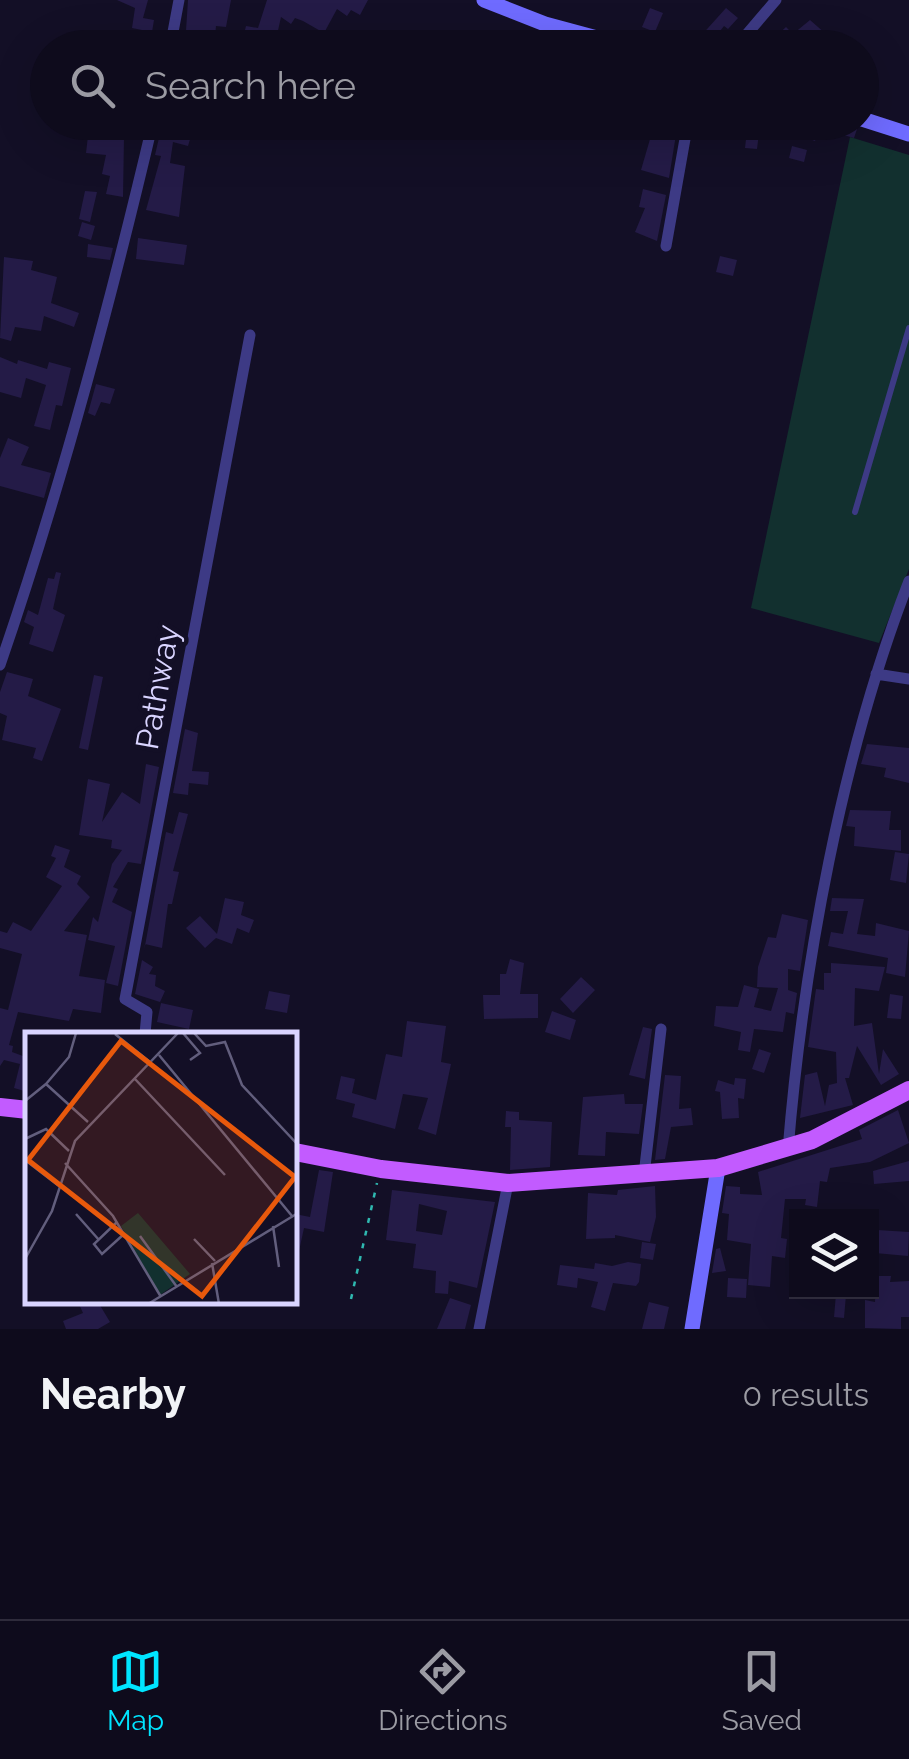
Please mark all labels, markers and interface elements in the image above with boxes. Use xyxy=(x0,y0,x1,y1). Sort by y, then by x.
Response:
search box xyxy=(30,30,879,140)
icon: search xyxy=(65,58,120,113)
text: Search here xyxy=(145,63,356,108)
street label: Pathway xyxy=(128,622,186,752)
inset map xyxy=(25,1032,298,1304)
map controls xyxy=(789,1209,879,1299)
button: layers xyxy=(789,1209,879,1299)
text: Nearby xyxy=(40,1370,186,1419)
text: 0 results xyxy=(742,1376,869,1413)
tab: Map xyxy=(107,1644,164,1737)
tab: Directions xyxy=(378,1644,508,1737)
tab: Saved xyxy=(722,1644,802,1737)

